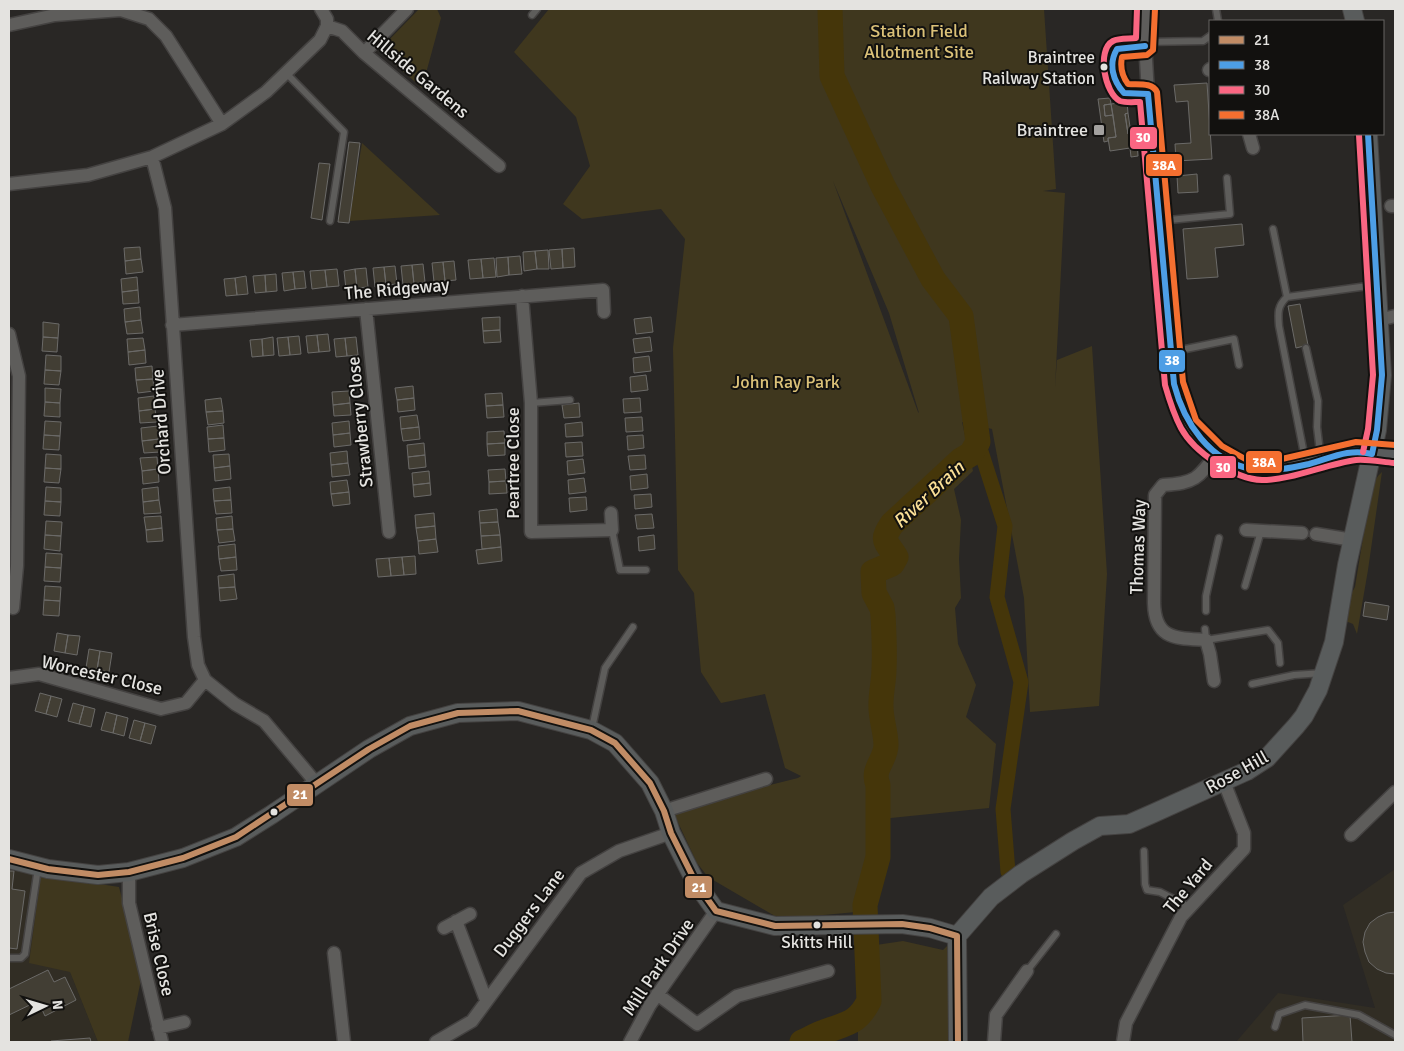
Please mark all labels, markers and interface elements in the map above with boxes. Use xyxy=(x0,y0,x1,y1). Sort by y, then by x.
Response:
park label: Station Field Allotment Site xyxy=(864,20,974,63)
legend xyxy=(1209,20,1384,135)
street label: Hillside Gardens xyxy=(363,25,473,123)
text: 21 xyxy=(1254,31,1270,49)
place label: Braintree Railway Station xyxy=(982,47,1095,89)
text: 38 xyxy=(1254,56,1270,74)
marker: Braintree Railway Station xyxy=(1099,62,1109,72)
text: 30 xyxy=(1254,81,1270,99)
text: 38A xyxy=(1254,106,1279,124)
place label: Braintree xyxy=(1016,119,1088,141)
marker: Braintree xyxy=(1092,123,1106,137)
line badge: 30 xyxy=(1129,126,1158,150)
text: 30 xyxy=(1135,129,1151,146)
line badge: 38A xyxy=(1145,153,1183,177)
text: 38A xyxy=(1152,157,1176,174)
street label: The Ridgeway xyxy=(344,273,451,305)
line badge: 38 xyxy=(1158,349,1186,373)
text: 38 xyxy=(1164,352,1180,369)
street label: Strawberry Close xyxy=(342,355,378,489)
street label: Orchard Drive xyxy=(146,368,176,476)
park label: John Ray Park xyxy=(732,371,840,393)
street label: Peartree Close xyxy=(502,407,524,519)
line badge: 38A xyxy=(1245,450,1283,474)
text: 38A xyxy=(1252,454,1276,471)
water label: River Brain xyxy=(888,455,970,534)
line badge: 30 xyxy=(1209,455,1237,479)
text: 30 xyxy=(1215,459,1231,476)
street label: Thomas Way xyxy=(1125,498,1151,595)
street label: Worcester Close xyxy=(39,650,165,700)
street label: Rose Hill xyxy=(1202,746,1272,798)
line badge: 21 xyxy=(286,783,314,807)
text: 21 xyxy=(292,786,308,803)
unlabelled marker xyxy=(269,807,279,817)
street label: The Yard xyxy=(1159,854,1217,918)
street label: Duggers Lane xyxy=(489,864,569,962)
line badge: 21 xyxy=(684,875,713,899)
text: 21 xyxy=(691,879,707,896)
street label: Brise Close xyxy=(139,910,179,998)
street label: Mill Park Drive xyxy=(617,914,699,1020)
marker: Skitts Hill xyxy=(812,920,822,930)
place label: Skitts Hill xyxy=(781,932,853,953)
north arrow xyxy=(20,981,70,1031)
text: N xyxy=(49,999,66,1011)

